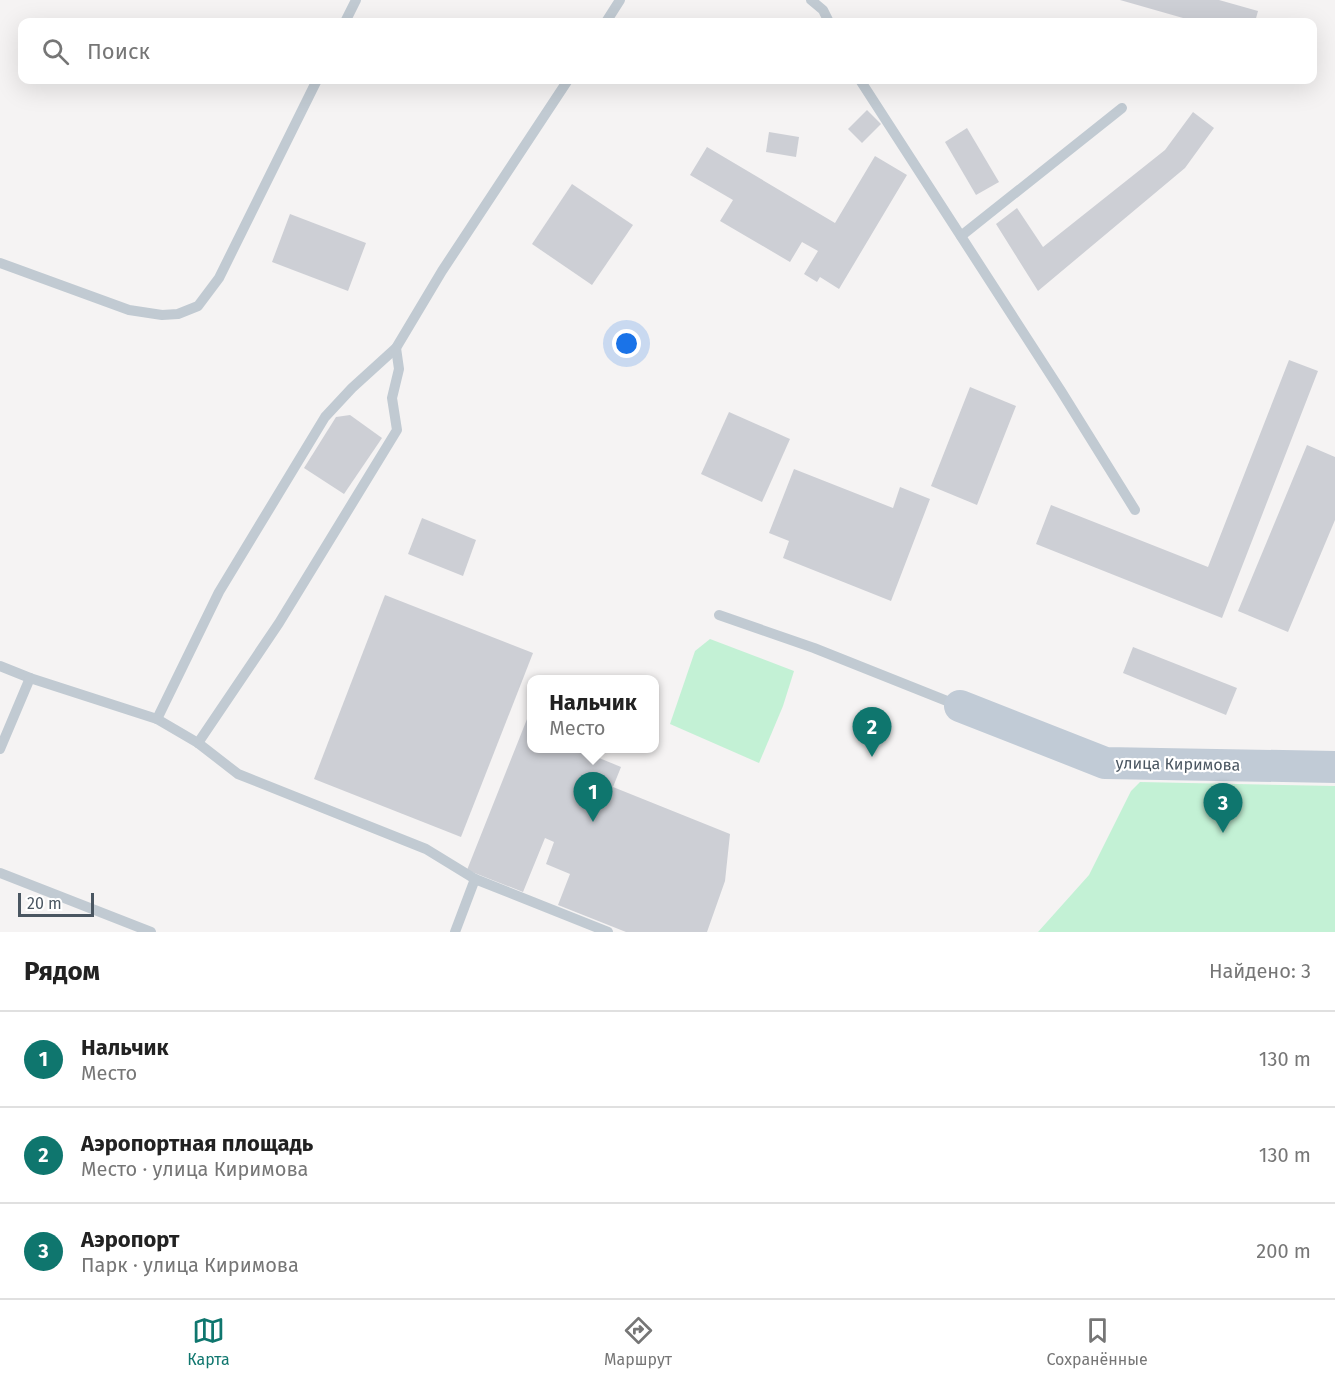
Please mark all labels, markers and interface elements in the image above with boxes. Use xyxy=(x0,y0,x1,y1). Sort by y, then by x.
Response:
search box xyxy=(18,18,1317,84)
icon: search xyxy=(39,35,72,68)
text: Поиск xyxy=(87,38,150,65)
your location xyxy=(612,329,641,358)
popup xyxy=(527,675,659,753)
text: Нальчик xyxy=(549,689,637,716)
pin: 2 xyxy=(852,708,892,757)
text: Место xyxy=(549,716,605,740)
street label: улица Киримова xyxy=(1116,753,1240,775)
pin: 1 xyxy=(574,772,612,822)
pin: 3 xyxy=(1204,784,1242,833)
scale bar xyxy=(18,890,94,918)
text: 20 m xyxy=(27,894,62,913)
text: Рядом xyxy=(24,956,100,987)
text: Найдено: 3 xyxy=(1209,959,1311,983)
text: Нальчик xyxy=(81,1034,169,1061)
text: 1 xyxy=(39,1047,48,1071)
text: 130 m xyxy=(1259,1047,1311,1071)
text: Место xyxy=(81,1061,137,1085)
text: Аэропортная площадь xyxy=(81,1130,313,1157)
text: 2 xyxy=(38,1143,49,1167)
text: 130 m xyxy=(1259,1143,1311,1167)
text: Место · улица Киримова xyxy=(81,1157,308,1181)
text: Аэропорт xyxy=(81,1226,179,1253)
text: 3 xyxy=(38,1239,49,1263)
text: 200 m xyxy=(1256,1239,1311,1263)
text: Парк · улица Киримова xyxy=(81,1253,299,1277)
tab: Карта xyxy=(187,1314,230,1369)
tab: Маршрут xyxy=(604,1314,672,1369)
tab: Сохранённые xyxy=(1046,1314,1148,1369)

